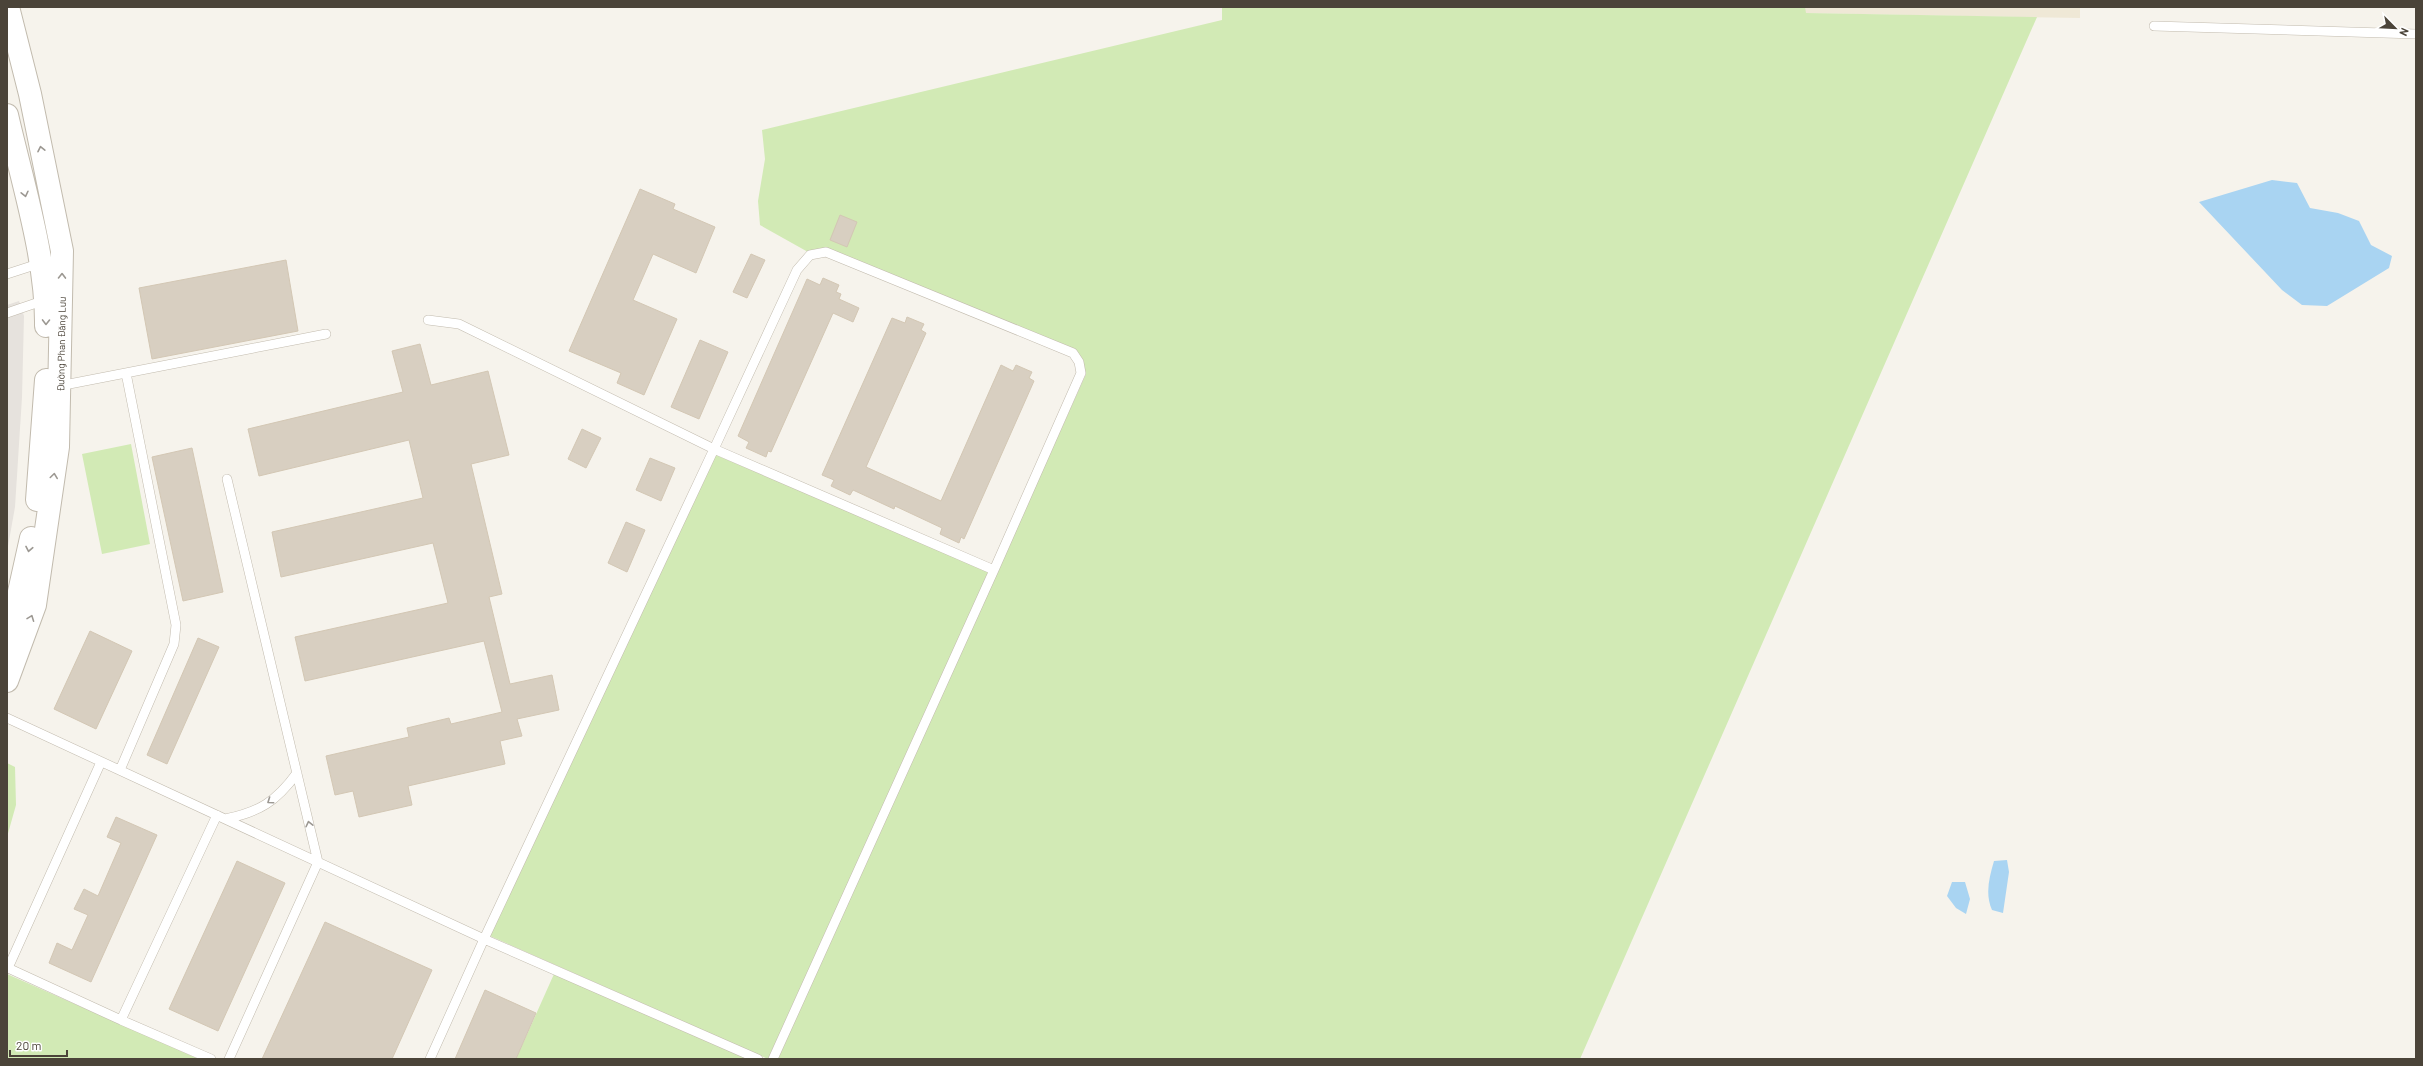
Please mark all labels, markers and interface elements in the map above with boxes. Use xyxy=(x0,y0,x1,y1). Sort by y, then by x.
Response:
north arrow xyxy=(2375,8,2415,48)
text: N xyxy=(2397,26,2412,38)
one-way arrow xyxy=(38,145,46,152)
one-way arrow xyxy=(20,191,29,198)
one-way arrow xyxy=(58,273,66,279)
street label: Đường Phan Đăng Lưu xyxy=(54,296,68,392)
one-way arrow xyxy=(42,319,51,325)
one-way arrow xyxy=(49,473,58,479)
one-way arrow xyxy=(25,546,33,552)
one-way arrow xyxy=(26,614,34,621)
one-way arrow xyxy=(267,796,274,804)
one-way arrow xyxy=(305,821,314,828)
scale bar xyxy=(10,1032,67,1058)
text: 20 m xyxy=(16,1038,42,1052)

